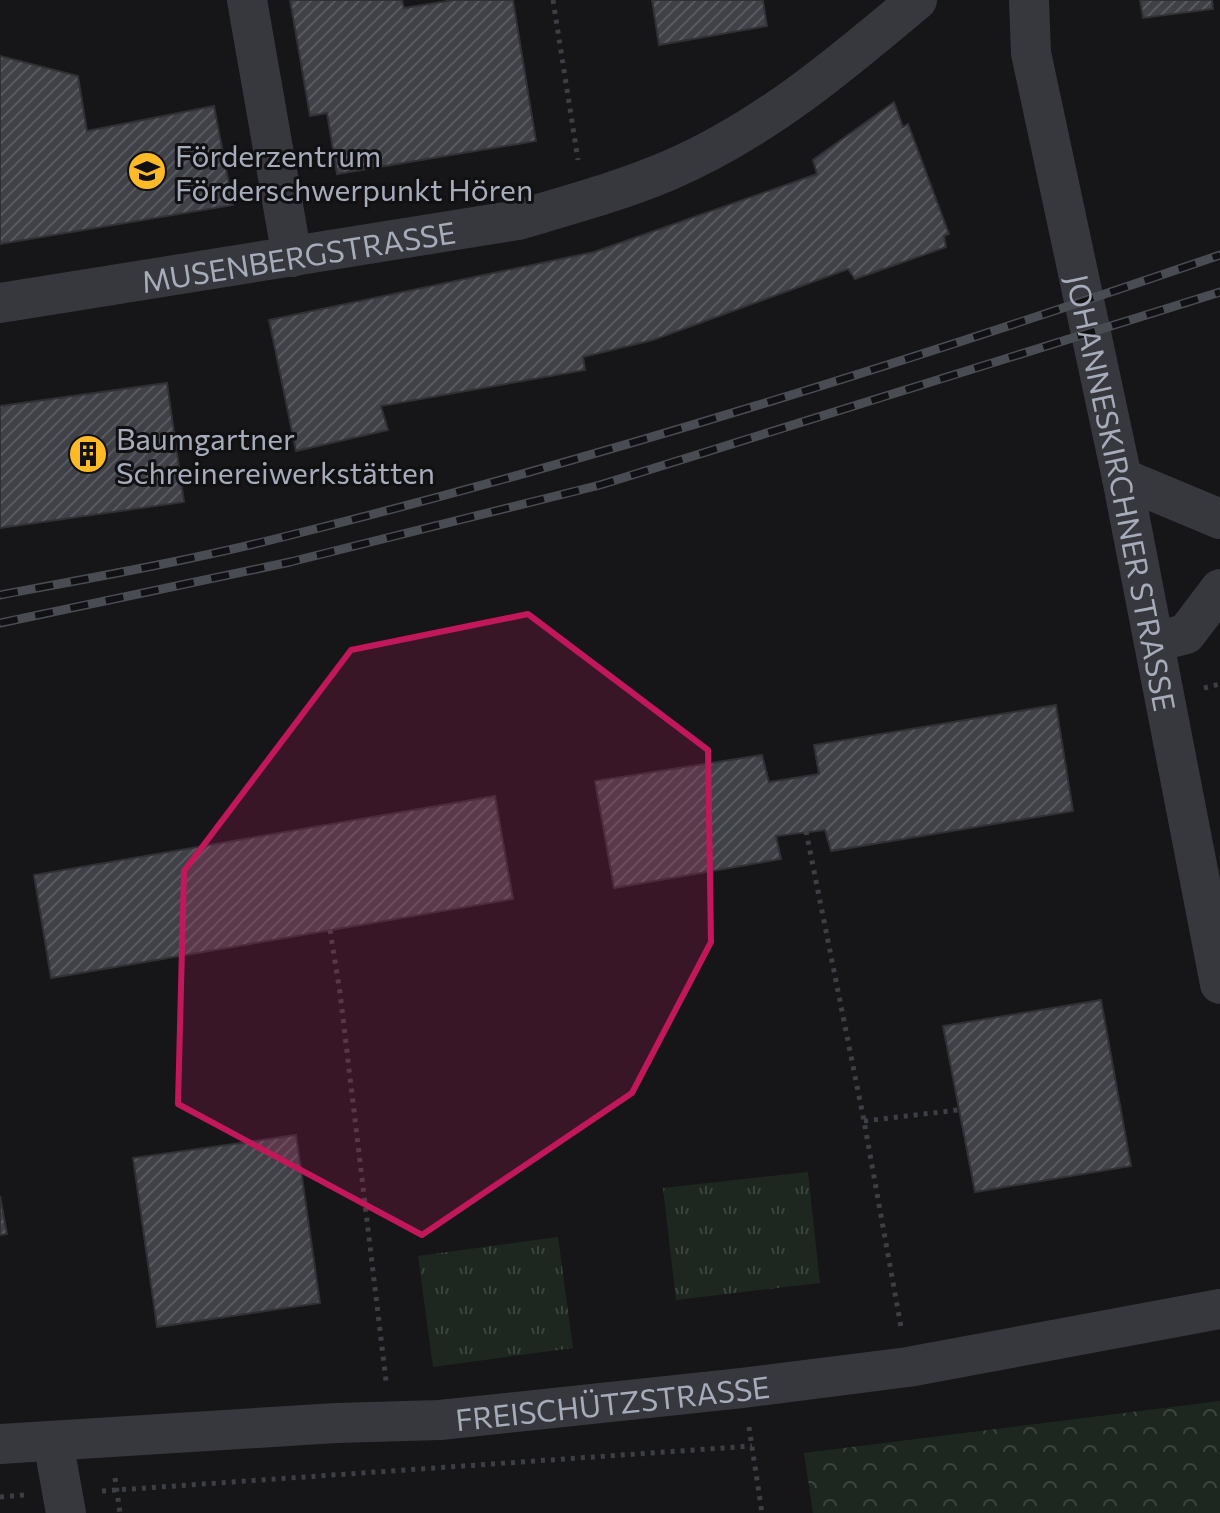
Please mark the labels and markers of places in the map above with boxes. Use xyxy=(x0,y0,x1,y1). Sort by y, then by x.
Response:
place label: Förderzentrum Förderschwerpunkt Hören xyxy=(175,136,533,207)
school or university icon: Förderzentrum Förderschwerpunkt Hören xyxy=(126,150,168,192)
place label: Baumgartner Schreinereiwerkstätten xyxy=(116,419,435,490)
building icon: Baumgartner Schreinereiwerkstätten xyxy=(67,433,109,475)

